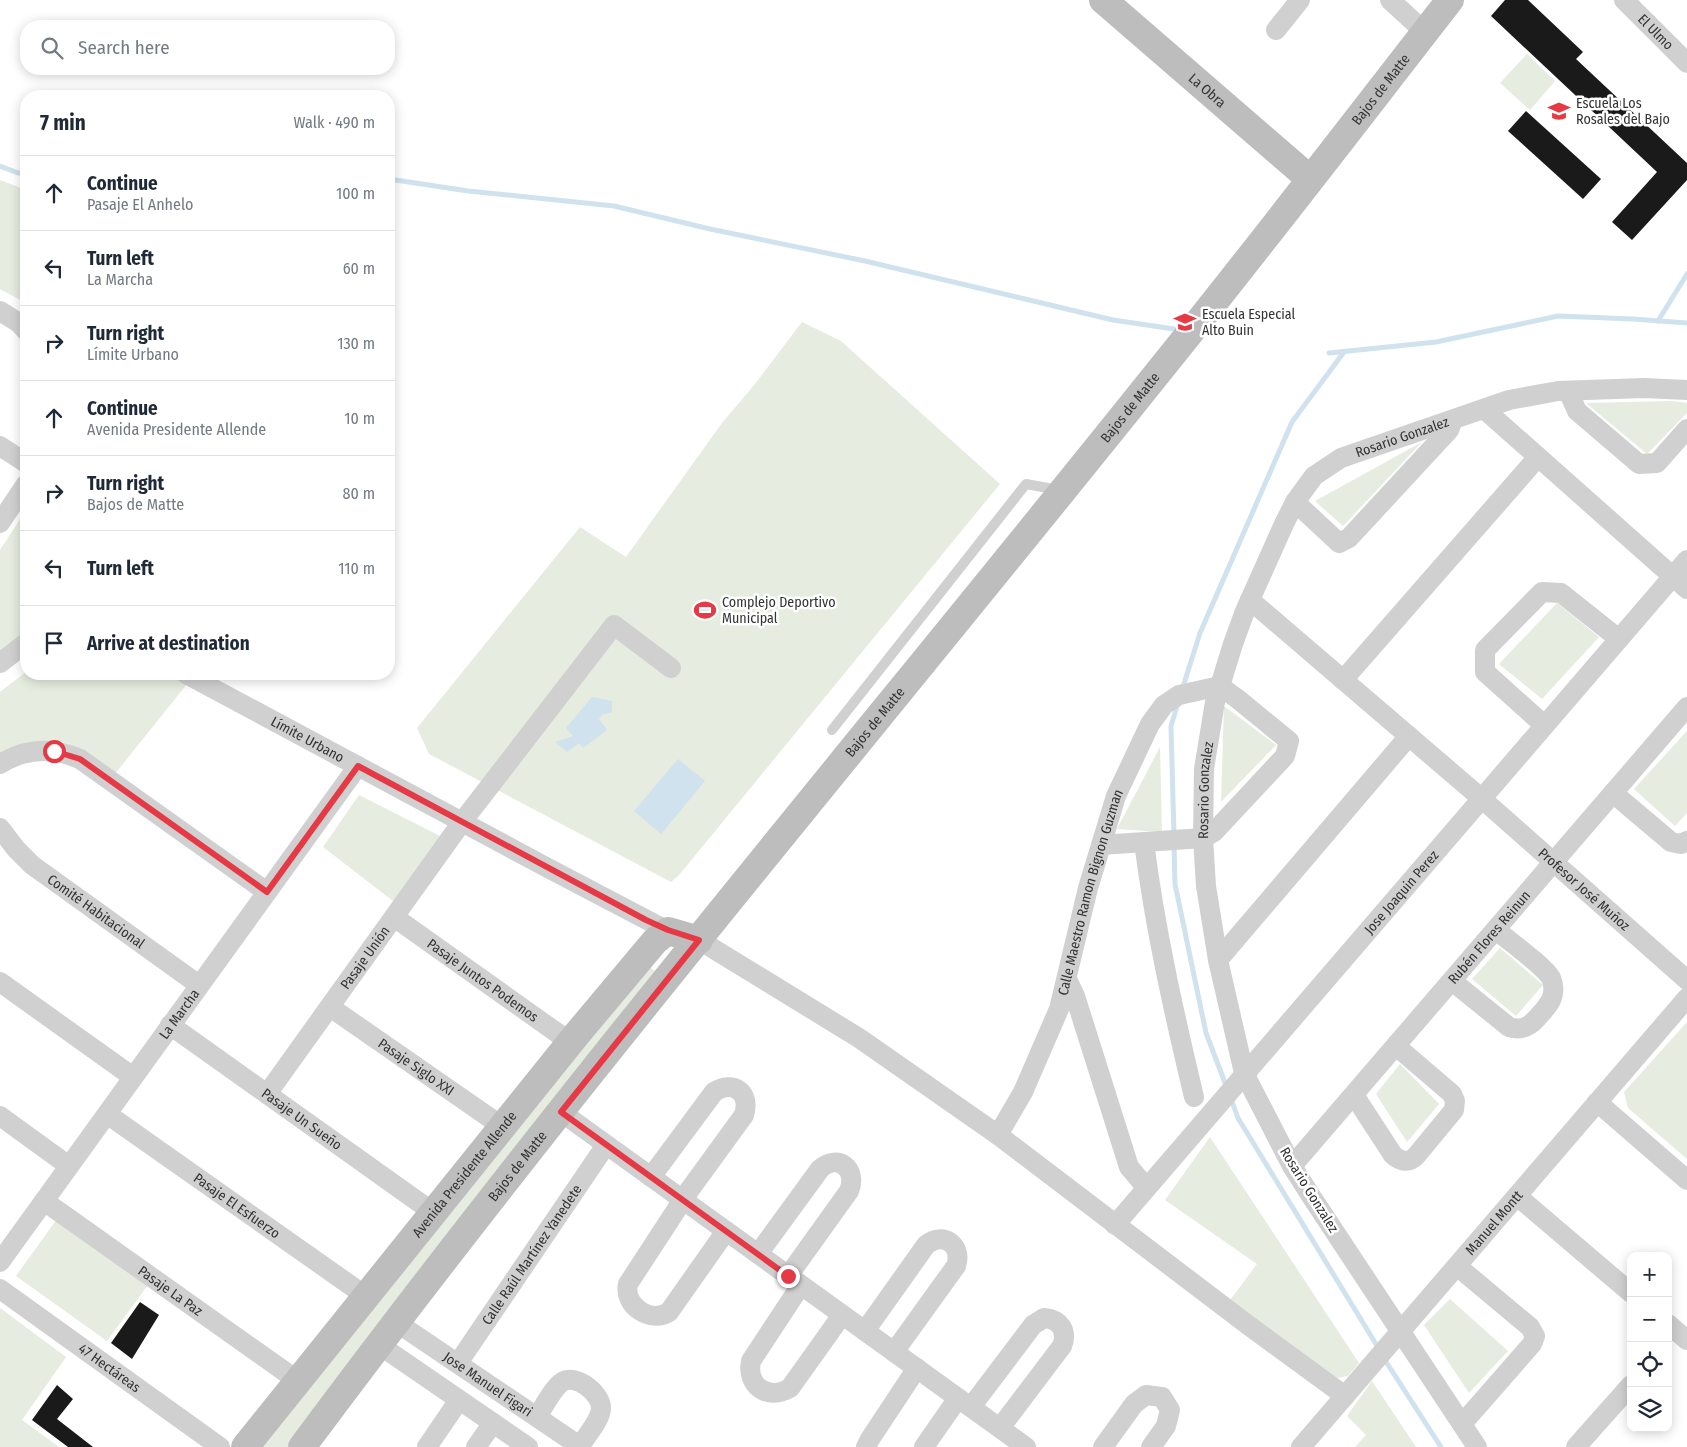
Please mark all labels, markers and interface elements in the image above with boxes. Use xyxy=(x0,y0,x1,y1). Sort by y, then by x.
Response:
street label: El Ulmo xyxy=(1634,10,1677,53)
search box xyxy=(20,20,395,75)
icon: search xyxy=(38,34,66,62)
text: Search here xyxy=(78,36,170,59)
street label: Bajos de Matte xyxy=(1348,51,1413,128)
street label: La Obra xyxy=(1185,69,1230,111)
place label: Escuela Los Rosales del Bajo xyxy=(1576,95,1670,128)
school or university icon: Escuela Los Rosales del Bajo xyxy=(1546,98,1572,124)
text: 7 min xyxy=(40,110,86,136)
text: Walk · 490 m xyxy=(294,113,375,132)
text: Continue xyxy=(87,172,158,195)
icon: ahead xyxy=(40,179,68,207)
text: 100 m xyxy=(336,184,375,203)
text: Pasaje El Anhelo xyxy=(87,195,193,214)
text: Turn left xyxy=(87,247,154,270)
icon: left xyxy=(40,254,68,282)
text: 60 m xyxy=(343,259,375,278)
text: La Marcha xyxy=(87,270,153,289)
place label: Escuela Especial Alto Buin xyxy=(1202,306,1295,339)
school or university icon: Escuela Especial Alto Buin xyxy=(1172,309,1198,335)
text: Turn right xyxy=(87,322,164,345)
icon: right xyxy=(40,329,68,357)
text: 130 m xyxy=(337,334,375,353)
text: Límite Urbano xyxy=(87,345,179,364)
street label: Bajos de Matte xyxy=(1097,369,1163,446)
text: Continue xyxy=(87,397,158,420)
icon: ahead xyxy=(40,404,68,432)
text: 10 m xyxy=(344,409,375,428)
street label: Rosario Gonzalez xyxy=(1353,413,1451,461)
text: Avenida Presidente Allende xyxy=(87,420,266,439)
text: Turn right xyxy=(87,472,164,495)
icon: right xyxy=(40,479,68,507)
text: 80 m xyxy=(343,484,375,503)
text: Bajos de Matte xyxy=(87,495,184,514)
icon: left xyxy=(40,554,68,582)
text: Turn left xyxy=(87,557,154,580)
text: 110 m xyxy=(338,559,375,578)
place label: Complejo Deportivo Municipal xyxy=(722,594,836,627)
sports icon: Complejo Deportivo Municipal xyxy=(692,597,718,623)
icon: arrive xyxy=(40,629,68,657)
text: Arrive at destination xyxy=(87,632,250,655)
street label: Bajos de Matte xyxy=(841,684,908,760)
street label: Límite Urbano xyxy=(268,713,347,766)
route start xyxy=(43,740,66,763)
street label: Rosario Gonzalez xyxy=(1194,740,1217,839)
street label: Calle Maestro Ramon Bignon Guzman xyxy=(1054,786,1127,997)
street label: Profesor José Muñoz xyxy=(1535,844,1634,934)
street label: Jose Joaquin Perez xyxy=(1361,846,1442,938)
street label: Comité Habitacional xyxy=(44,870,148,952)
street label: Rubén Flores Reinun xyxy=(1444,887,1534,987)
street label: Pasaje Unión xyxy=(337,923,393,992)
street label: Pasaje Juntos Podemos xyxy=(424,935,542,1025)
street label: La Marcha xyxy=(155,985,203,1042)
street label: Pasaje Siglo XXI xyxy=(375,1035,457,1099)
street label: Pasaje Un Sueño xyxy=(258,1085,345,1153)
street label: Avenida Presidente Allende xyxy=(408,1108,520,1241)
street label: Bajos de Matte xyxy=(484,1127,550,1205)
street label: Rosario Gonzalez xyxy=(1276,1144,1342,1236)
street label: Pasaje El Esfuerzo xyxy=(191,1169,284,1242)
street label: Calle Raúl Martínez Yanedete xyxy=(478,1181,585,1328)
street label: Manuel Montt xyxy=(1462,1187,1527,1258)
map controls xyxy=(1627,1252,1672,1432)
button: + xyxy=(1627,1252,1672,1297)
street label: Pasaje La Paz xyxy=(135,1262,206,1320)
route end xyxy=(777,1265,800,1288)
button: − xyxy=(1627,1297,1672,1342)
street label: 47 Hectáreas xyxy=(75,1340,144,1396)
button: locate xyxy=(1627,1342,1672,1387)
street label: Jose Manuel Figari xyxy=(440,1348,536,1420)
button: layers xyxy=(1627,1387,1672,1432)

